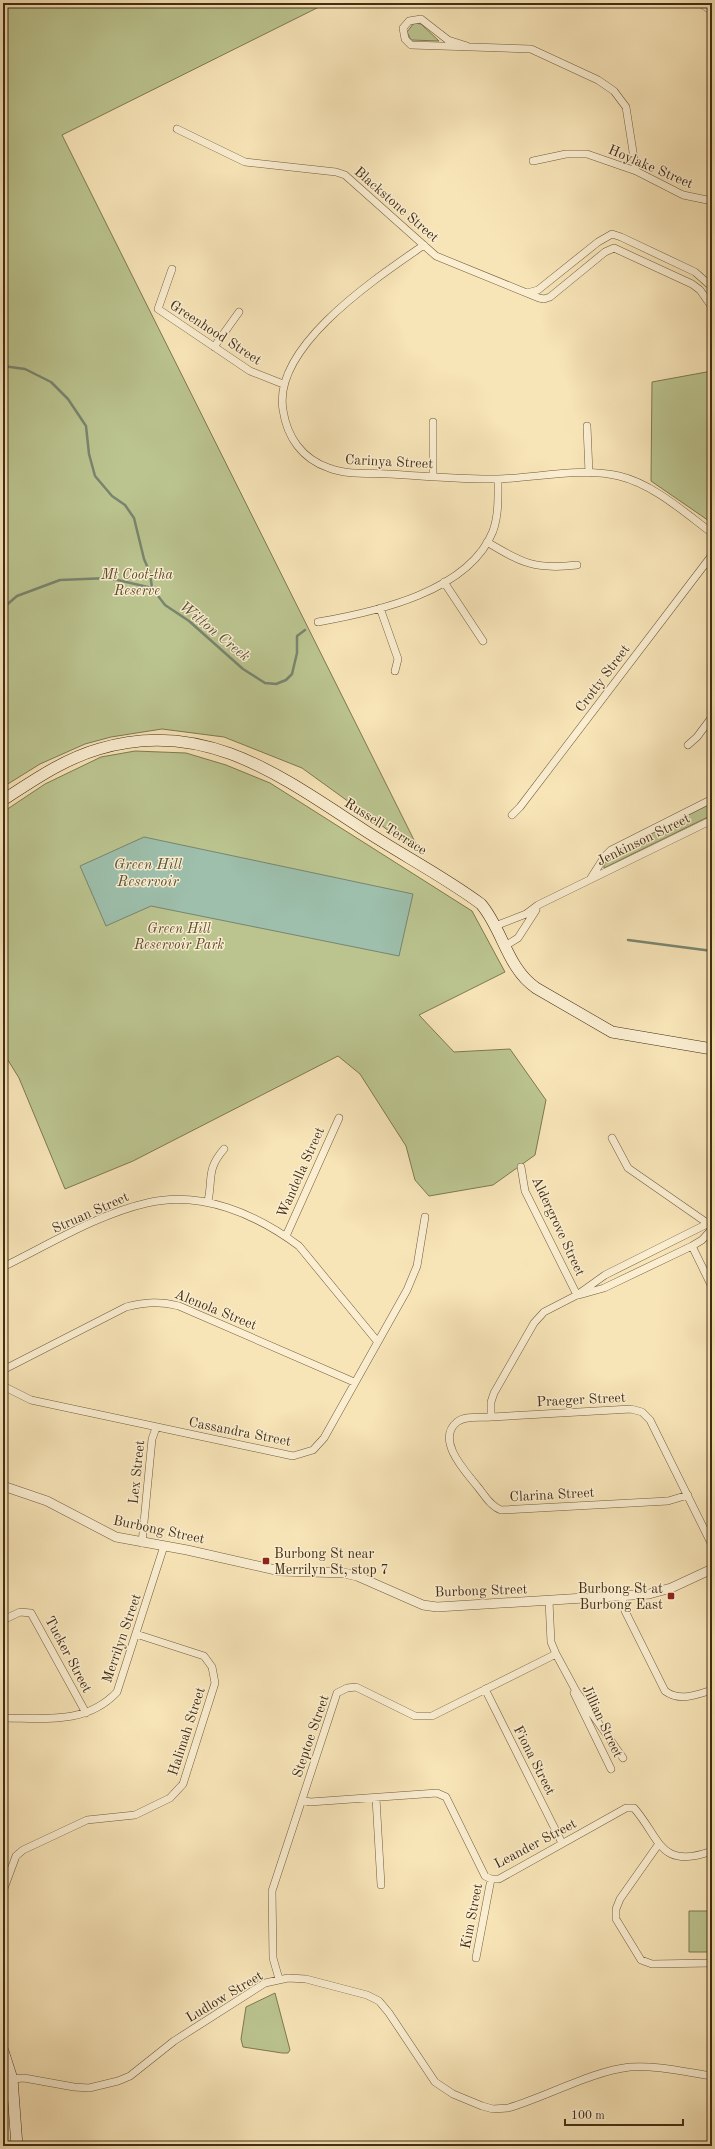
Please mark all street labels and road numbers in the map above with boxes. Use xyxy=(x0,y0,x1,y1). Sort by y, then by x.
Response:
street label: Hoylake Street xyxy=(606,143,695,191)
street label: Blackstone Street xyxy=(351,164,441,245)
street label: Greenhood Street xyxy=(167,298,264,368)
street label: Carinya Street xyxy=(344,453,433,471)
street label: Crotty Street xyxy=(573,642,633,715)
street label: Russell Terrace xyxy=(342,796,429,858)
street label: Jenkinson Street xyxy=(595,811,692,868)
street label: Wandella Street xyxy=(275,1125,327,1220)
street label: Aldergrove Street xyxy=(529,1175,587,1278)
street label: Struan Street xyxy=(50,1190,131,1236)
street label: Alenola Street xyxy=(173,1287,259,1333)
street label: Praeger Street xyxy=(536,1391,626,1409)
street label: Cassandra Street xyxy=(187,1415,292,1449)
street label: Lex Street xyxy=(127,1439,147,1505)
street label: Clarina Street xyxy=(509,1486,595,1504)
street label: Burbong Street xyxy=(112,1513,206,1547)
street label: Burbong Street xyxy=(434,1582,528,1600)
street label: Merrilyn Street xyxy=(100,1592,144,1685)
street label: Tucker Street xyxy=(42,1614,94,1695)
street label: Jillian Street xyxy=(579,1683,625,1760)
street label: Halimah Street xyxy=(166,1685,208,1777)
street label: Steptoe Street xyxy=(290,1693,332,1780)
street label: Fiona Street xyxy=(511,1724,558,1797)
street label: Leander Street xyxy=(492,1816,579,1871)
street label: Kim Street xyxy=(459,1882,485,1950)
street label: Ludlow Street xyxy=(184,1969,265,2025)

